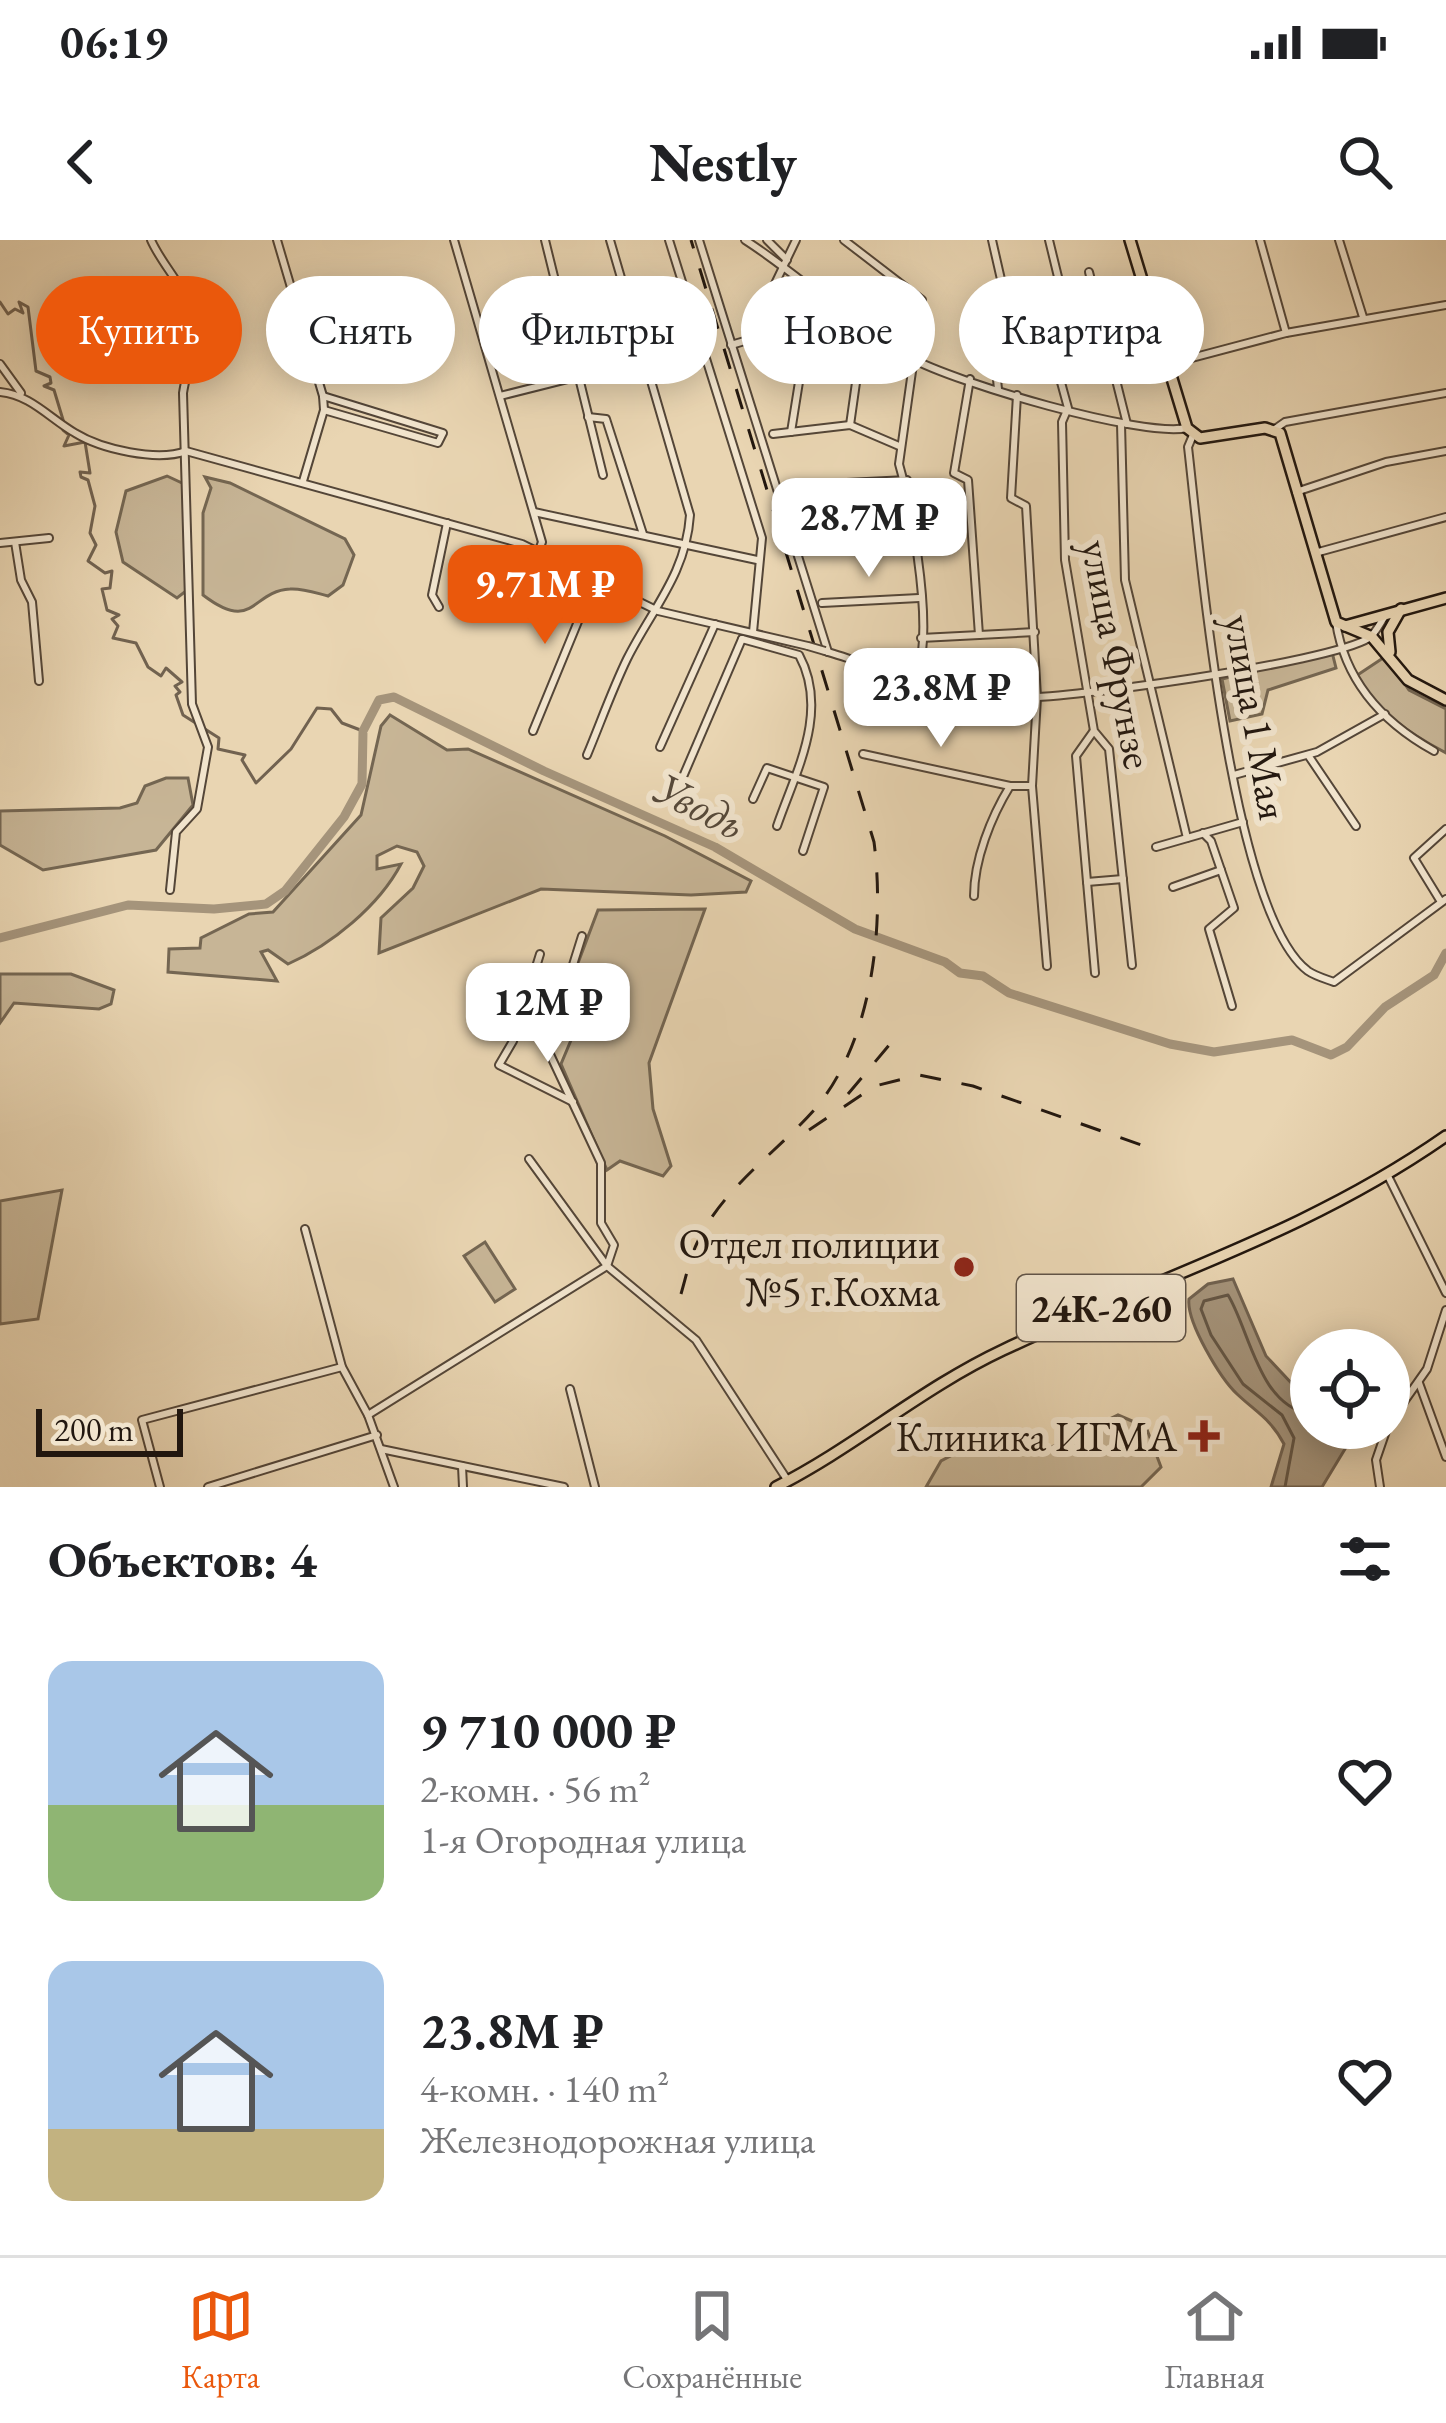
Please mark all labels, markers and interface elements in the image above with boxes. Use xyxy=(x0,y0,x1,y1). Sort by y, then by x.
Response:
text: 06:19 xyxy=(60,13,168,71)
text: Nestly xyxy=(649,127,797,197)
icon: back xyxy=(48,129,114,195)
icon: search xyxy=(1332,129,1398,195)
chip: Купить xyxy=(36,276,242,384)
chip: Снять xyxy=(266,276,455,384)
chip: Фильтры xyxy=(479,276,717,384)
chip: Новое xyxy=(741,276,935,384)
chip: Квартира xyxy=(959,276,1204,384)
pin: 28.7M ₽ xyxy=(758,478,980,580)
text: 28.7M ₽ xyxy=(799,491,939,542)
street label: улица Фрунзе xyxy=(1068,535,1167,773)
pin: 9.71M ₽ xyxy=(434,545,656,647)
text: 9.71M ₽ xyxy=(475,558,615,609)
street label: улица 1 Мая xyxy=(1211,610,1302,824)
pin: 23.8M ₽ xyxy=(830,648,1052,750)
text: 23.8M ₽ xyxy=(871,661,1011,712)
water label: Уводь xyxy=(644,758,756,852)
pin: 12M ₽ xyxy=(464,963,632,1065)
text: 12M ₽ xyxy=(493,976,603,1027)
place label: Отдел полиции №5 г.Кохма xyxy=(679,1216,940,1319)
marker: Отдел полиции №5 г.Кохма xyxy=(951,1254,977,1280)
road number: 24К-260 xyxy=(1017,1275,1185,1341)
map controls xyxy=(1290,1329,1410,1449)
button: locate xyxy=(1290,1329,1410,1449)
scale bar xyxy=(36,1403,183,1456)
text: 200 m xyxy=(54,1408,134,1451)
place label: Клиника ИГМА xyxy=(896,1409,1178,1464)
marker: Клиника ИГМА xyxy=(1188,1420,1220,1452)
text: Объектов: 4 xyxy=(48,1526,317,1592)
icon: filters xyxy=(1332,1526,1398,1592)
text: 9 710 000 ₽ xyxy=(420,1697,676,1763)
icon: home xyxy=(144,1709,288,1853)
icon: heart xyxy=(1332,1748,1398,1814)
text: 2-комн. · 56 m² xyxy=(420,1763,651,1814)
text: 1-я Огородная улица xyxy=(420,1814,746,1865)
text: 23.8M ₽ xyxy=(420,1997,604,2063)
icon: home xyxy=(144,2009,288,2153)
icon: heart xyxy=(1332,2048,1398,2114)
text: 4-комн. · 140 m² xyxy=(420,2063,669,2114)
text: Железнодорожная улица xyxy=(420,2114,815,2165)
tab: Карта xyxy=(181,2283,260,2398)
tab: Сохранённые xyxy=(622,2283,802,2398)
tab: Главная xyxy=(1164,2283,1265,2398)

